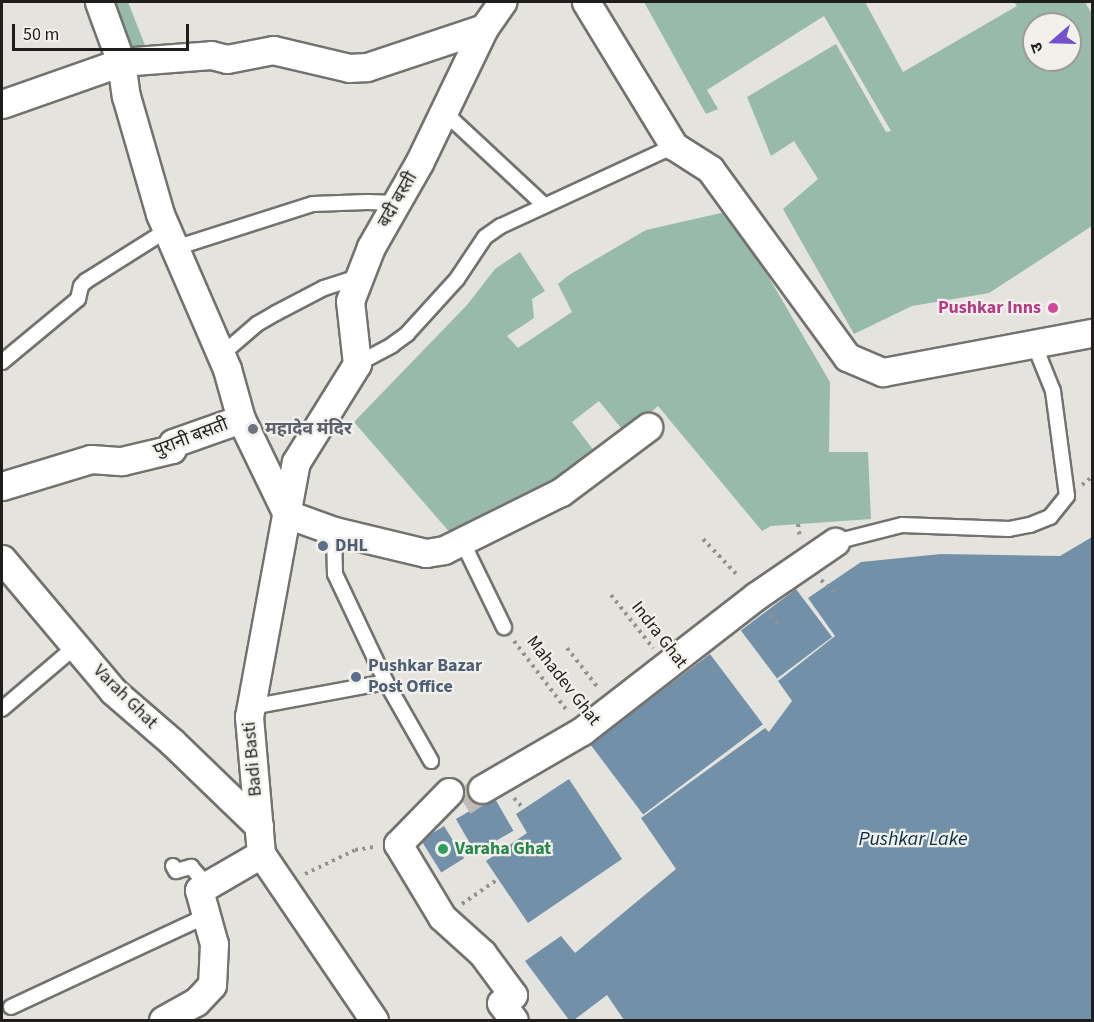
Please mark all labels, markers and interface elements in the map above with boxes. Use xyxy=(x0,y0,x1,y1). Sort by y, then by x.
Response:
scale bar xyxy=(15,12,192,50)
north arrow xyxy=(1022,12,1082,72)
text: 50 m xyxy=(23,22,59,47)
text: उ xyxy=(1025,39,1049,56)
street label: बदी बस्ती xyxy=(374,168,422,232)
place label: Pushkar Inns xyxy=(938,297,1041,319)
marker: Pushkar Inns xyxy=(1046,301,1060,315)
street label: पुरानी बसती xyxy=(151,414,231,462)
place label: महादेव मंदिर xyxy=(265,418,352,440)
marker: महादेव मंदिर xyxy=(246,422,260,436)
place label: DHL xyxy=(335,535,368,557)
marker: DHL xyxy=(316,539,330,553)
street label: Indra Ghat xyxy=(626,597,692,673)
street label: Mahadev Ghat xyxy=(521,632,605,730)
place label: Pushkar Bazar Post Office xyxy=(368,656,482,698)
street label: Varah Ghat xyxy=(88,660,162,734)
marker: Pushkar Bazar Post Office xyxy=(349,670,363,684)
street label: Badi Basti xyxy=(239,721,267,797)
water label: Pushkar Lake xyxy=(858,827,968,851)
place label: Varaha Ghat xyxy=(455,838,551,860)
marker: Varaha Ghat xyxy=(436,842,450,856)

